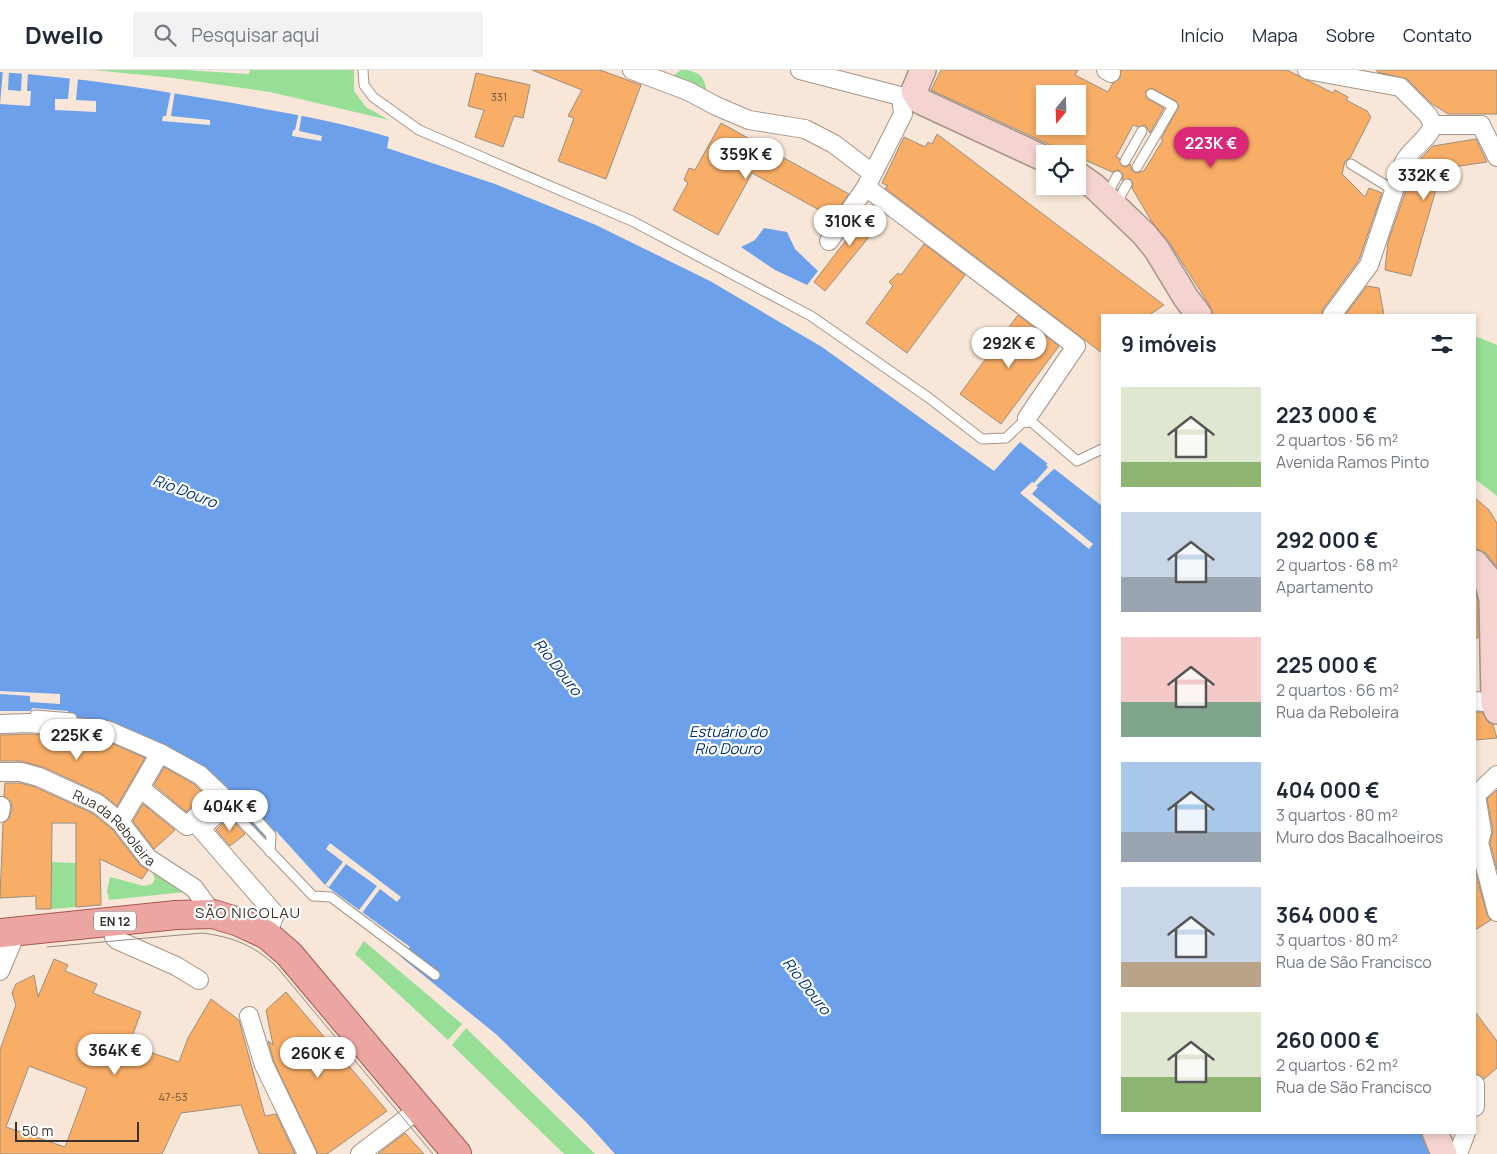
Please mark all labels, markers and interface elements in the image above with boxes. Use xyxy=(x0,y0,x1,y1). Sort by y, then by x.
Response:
search box xyxy=(133,12,483,57)
text: Dwello xyxy=(25,18,103,51)
icon: search xyxy=(151,21,179,49)
text: Pesquisar aqui xyxy=(191,22,320,48)
text: Início xyxy=(1180,23,1224,47)
text: Mapa xyxy=(1252,23,1298,47)
text: Sobre xyxy=(1326,23,1375,47)
text: Contato xyxy=(1403,23,1472,47)
north arrow xyxy=(1036,85,1086,135)
map controls xyxy=(1036,85,1086,195)
house number: 331 xyxy=(491,89,507,104)
pin: 223K € xyxy=(1170,126,1252,169)
text: 223K € xyxy=(1185,132,1237,154)
pin: 359K € xyxy=(705,138,787,180)
text: 359K € xyxy=(720,143,772,165)
button: locate xyxy=(1036,145,1086,195)
pin: 332K € xyxy=(1383,158,1465,201)
text: 332K € xyxy=(1398,164,1450,186)
pin: 310K € xyxy=(809,204,891,247)
text: 310K € xyxy=(825,210,876,232)
pin: 292K € xyxy=(968,326,1050,369)
text: 9 imóveis xyxy=(1121,330,1217,358)
icon: filters xyxy=(1428,330,1456,358)
text: 292K € xyxy=(982,332,1036,354)
text: 223 000 € xyxy=(1276,401,1377,429)
icon: home xyxy=(1161,407,1221,467)
text: 2 quartos · 56 m² xyxy=(1276,429,1398,451)
text: Avenida Ramos Pinto xyxy=(1276,451,1429,473)
water label: Rio Douro xyxy=(150,469,221,513)
text: 292 000 € xyxy=(1276,526,1378,554)
icon: home xyxy=(1161,532,1221,592)
text: 2 quartos · 68 m² xyxy=(1276,554,1398,576)
text: Apartamento xyxy=(1276,576,1373,598)
water label: Rio Douro xyxy=(529,634,588,701)
text: 225 000 € xyxy=(1276,651,1378,679)
icon: home xyxy=(1161,657,1221,717)
text: 2 quartos · 66 m² xyxy=(1276,679,1399,701)
text: Rua da Reboleira xyxy=(1276,701,1399,723)
pin: 225K € xyxy=(36,718,118,761)
water label: Estuário do Rio Douro xyxy=(689,721,768,759)
text: 225K € xyxy=(51,724,103,746)
text: 404 000 € xyxy=(1276,776,1380,804)
icon: home xyxy=(1161,782,1221,842)
street label: Rua da Reboleira xyxy=(70,784,159,870)
pin: 404K € xyxy=(189,790,271,832)
text: 404K € xyxy=(203,795,257,817)
text: 3 quartos · 80 m² xyxy=(1276,804,1398,826)
text: Muro dos Bacalhoeiros xyxy=(1276,826,1443,848)
text: 364 000 € xyxy=(1276,901,1378,929)
district label: SÃO NICOLAU xyxy=(195,902,301,923)
icon: home xyxy=(1161,907,1221,967)
road number: EN 12 xyxy=(94,911,136,930)
text: 3 quartos · 80 m² xyxy=(1276,929,1398,951)
text: Rua de São Francisco xyxy=(1276,951,1432,973)
water label: Rio Douro xyxy=(778,953,837,1020)
text: 260 000 € xyxy=(1276,1026,1380,1054)
icon: home xyxy=(1161,1032,1221,1092)
pin: 364K € xyxy=(74,1034,156,1076)
pin: 260K € xyxy=(277,1036,359,1079)
text: 364K € xyxy=(88,1039,142,1061)
text: 260K € xyxy=(291,1042,345,1064)
text: 2 quartos · 62 m² xyxy=(1276,1054,1398,1076)
text: Rua de São Francisco xyxy=(1276,1076,1432,1098)
house number: 47-53 xyxy=(158,1089,188,1104)
scale bar xyxy=(15,1119,139,1142)
text: 50 m xyxy=(22,1121,53,1140)

